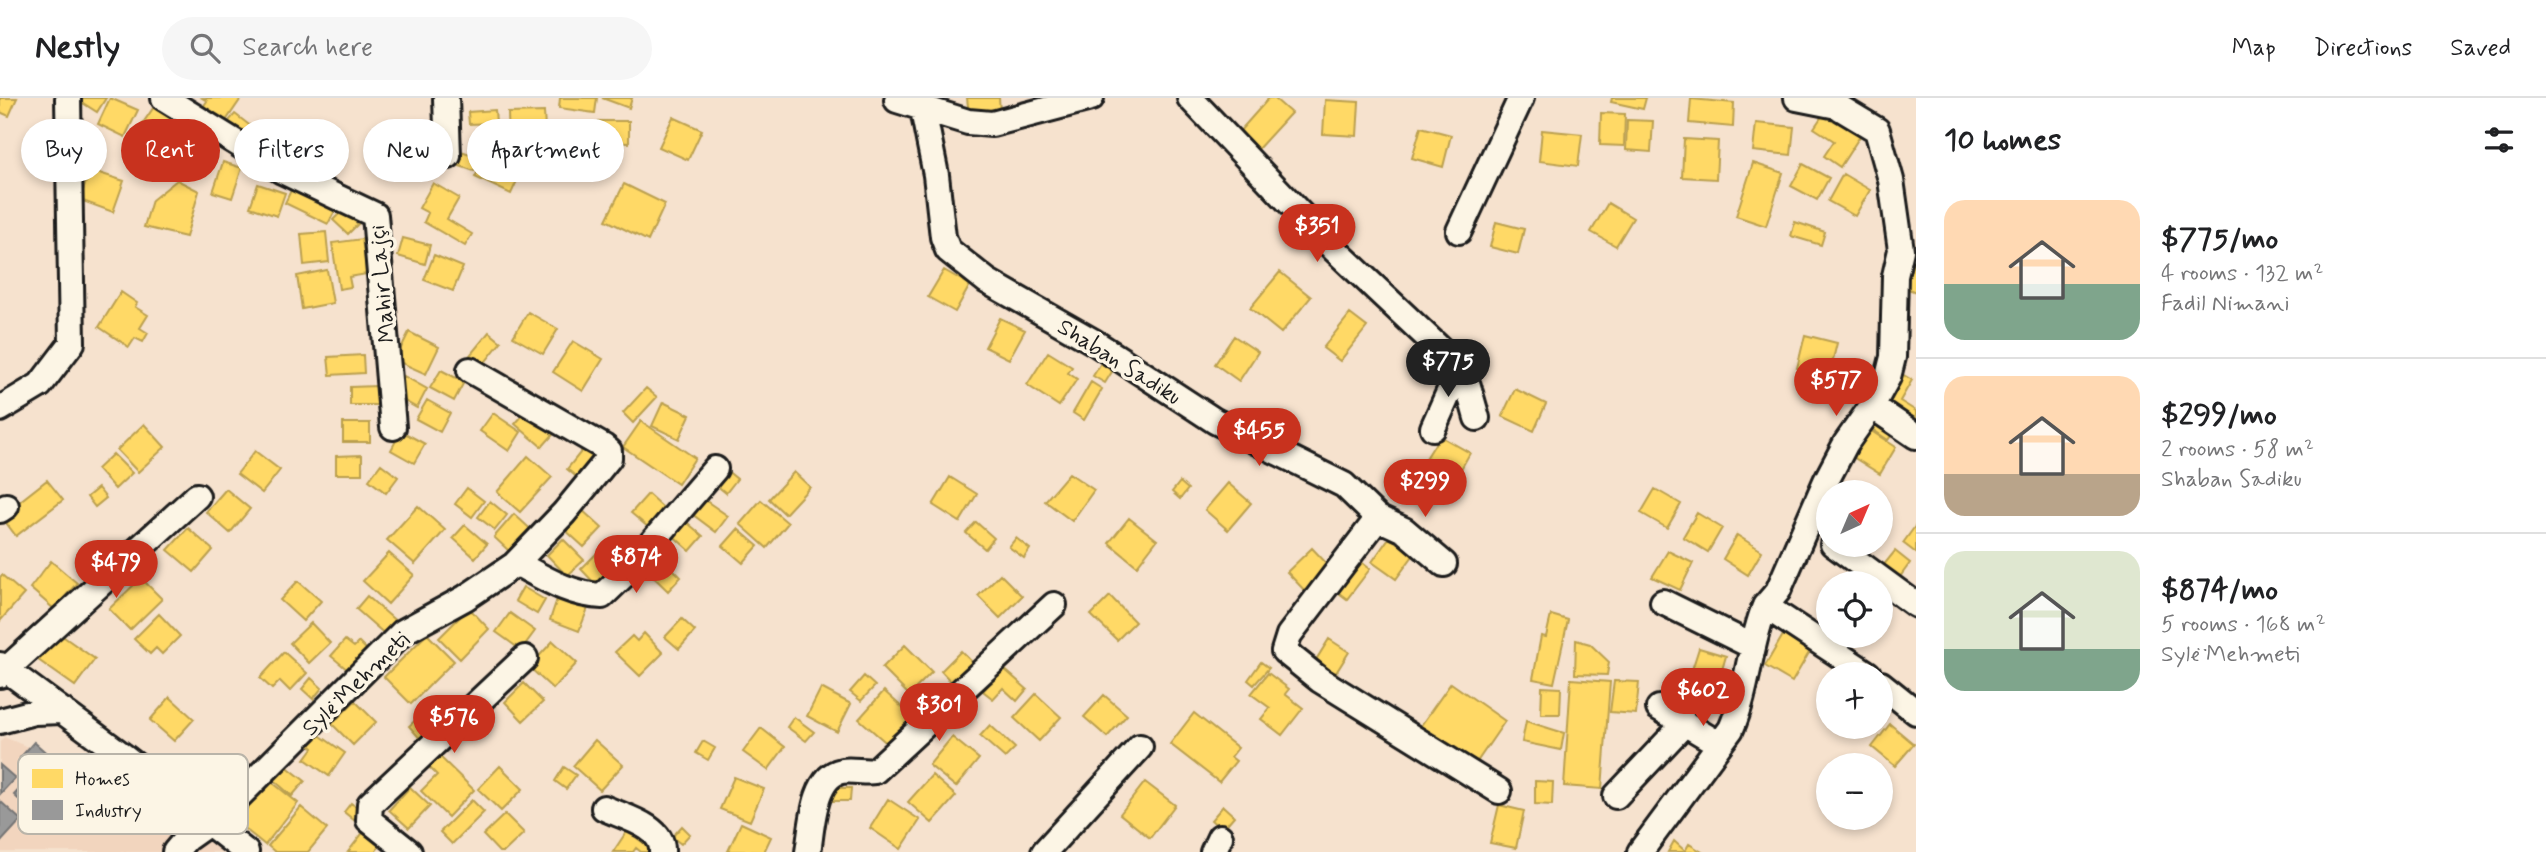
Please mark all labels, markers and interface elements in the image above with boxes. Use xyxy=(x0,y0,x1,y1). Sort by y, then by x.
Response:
search box xyxy=(162,17,652,80)
text: Nestly xyxy=(35,26,120,70)
icon: search xyxy=(186,29,224,67)
text: Search here xyxy=(242,31,373,65)
text: Map xyxy=(2232,33,2276,64)
text: Directions xyxy=(2314,33,2412,64)
text: Saved xyxy=(2450,33,2511,64)
chip: Buy xyxy=(21,119,107,182)
chip: Rent xyxy=(121,119,220,182)
chip: Filters xyxy=(234,119,349,182)
chip: New xyxy=(363,119,453,182)
chip: Apartment xyxy=(467,119,624,182)
text: 10 homes xyxy=(1944,121,2061,160)
icon: filters xyxy=(2480,121,2518,159)
pin: $351 xyxy=(1276,204,1358,264)
text: $351 xyxy=(1294,212,1340,242)
text: $775/mo xyxy=(2161,220,2278,259)
street label: Mahir Lajçi xyxy=(363,224,403,344)
icon: home xyxy=(2000,228,2084,312)
text: 4 rooms · 132 m² xyxy=(2161,259,2323,289)
text: Fadil Nimani xyxy=(2161,289,2290,319)
street label: Shaban Sadiku xyxy=(1051,313,1187,413)
pin: $775 xyxy=(1407,340,1489,399)
text: $775 xyxy=(1422,347,1474,377)
pin: $577 xyxy=(1795,358,1877,418)
text: $577 xyxy=(1810,366,1862,396)
text: $299/mo xyxy=(2161,396,2277,435)
icon: home xyxy=(2000,404,2084,488)
pin: $455 xyxy=(1218,408,1300,468)
text: $455 xyxy=(1233,416,1285,446)
text: 2 rooms · 58 m² xyxy=(2161,435,2314,465)
pin: $299 xyxy=(1384,460,1466,519)
text: Shaban Sadiku xyxy=(2161,465,2302,495)
text: $299 xyxy=(1400,467,1450,497)
north arrow xyxy=(1816,480,1894,556)
map controls xyxy=(1816,480,1893,830)
pin: $874 xyxy=(595,536,677,595)
pin: $479 xyxy=(75,540,157,600)
text: $874 xyxy=(610,543,662,573)
text: $479 xyxy=(91,548,141,578)
button: locate xyxy=(1816,571,1893,648)
text: $874/mo xyxy=(2161,571,2278,610)
icon: home xyxy=(2000,579,2084,663)
text: 5 rooms · 168 m² xyxy=(2161,610,2326,640)
street label: Sylë Mehmeti xyxy=(296,625,417,743)
text: Sylë Mehmeti xyxy=(2161,640,2300,670)
button: + xyxy=(1816,662,1893,739)
pin: $602 xyxy=(1662,668,1744,728)
text: $602 xyxy=(1677,676,1729,706)
pin: $301 xyxy=(898,684,980,743)
text: $301 xyxy=(916,691,962,721)
pin: $576 xyxy=(413,696,495,755)
text: $576 xyxy=(429,703,479,733)
button: − xyxy=(1816,753,1893,830)
legend xyxy=(18,754,248,834)
text: Homes xyxy=(75,767,130,792)
text: Industry xyxy=(75,799,142,824)

